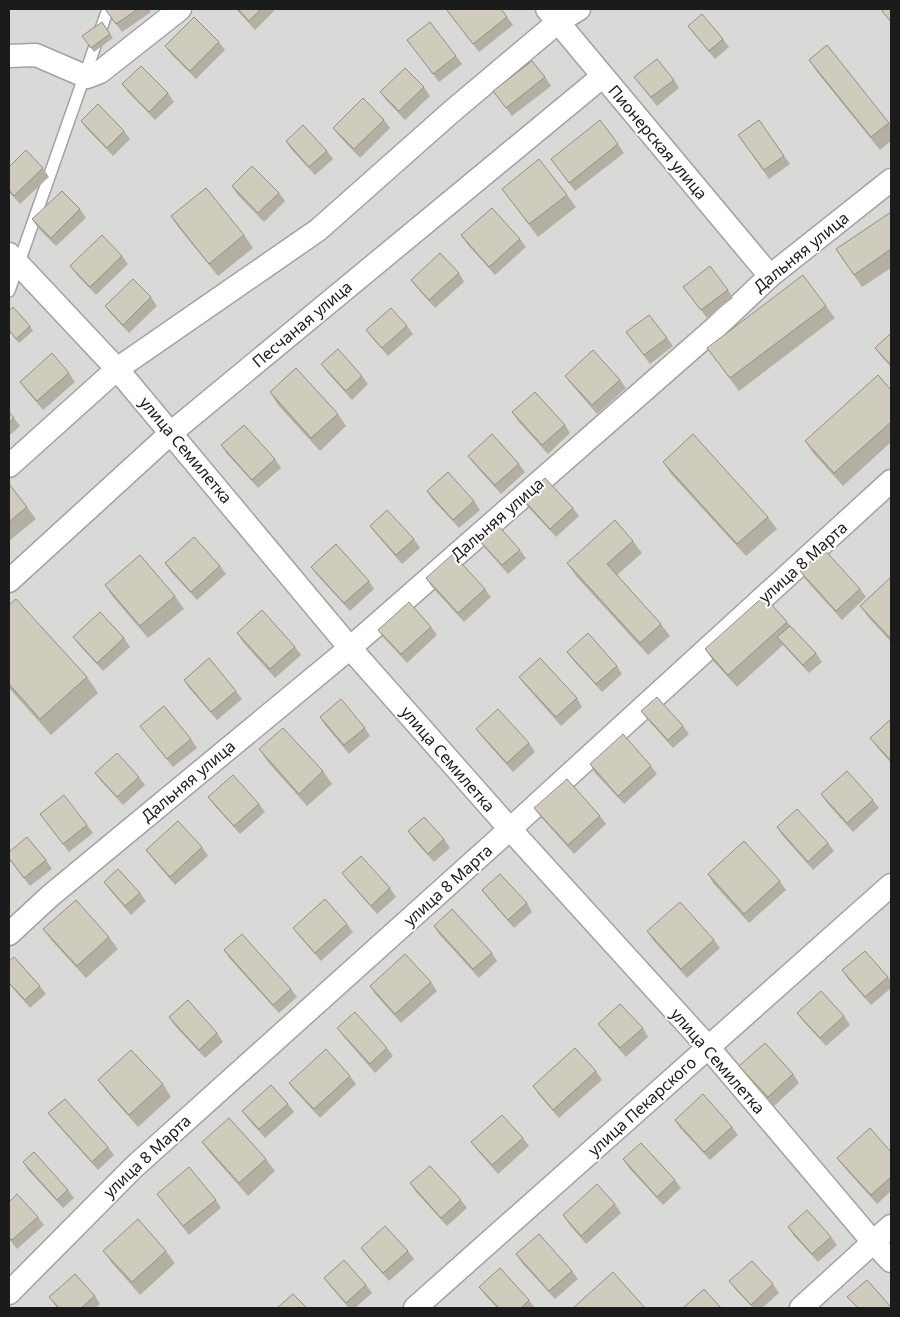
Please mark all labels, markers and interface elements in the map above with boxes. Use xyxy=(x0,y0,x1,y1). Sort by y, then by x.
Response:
street label: Пионерская улица xyxy=(604,80,712,204)
street label: Дальняя улица xyxy=(749,207,853,297)
street label: Песчаная улица xyxy=(247,276,357,372)
street label: улица Семилетка xyxy=(135,392,237,508)
street label: Дальняя улица xyxy=(446,472,548,566)
street label: улица 8 Марта xyxy=(754,516,852,608)
street label: улица Семилетка xyxy=(396,701,500,817)
street label: Дальняя улица xyxy=(136,735,240,827)
street label: улица 8 Марта xyxy=(399,839,497,931)
street label: улица Семилетка xyxy=(666,1003,770,1119)
street label: улица Пекарского xyxy=(583,1051,701,1161)
street label: улица 8 Марта xyxy=(98,1110,196,1202)

